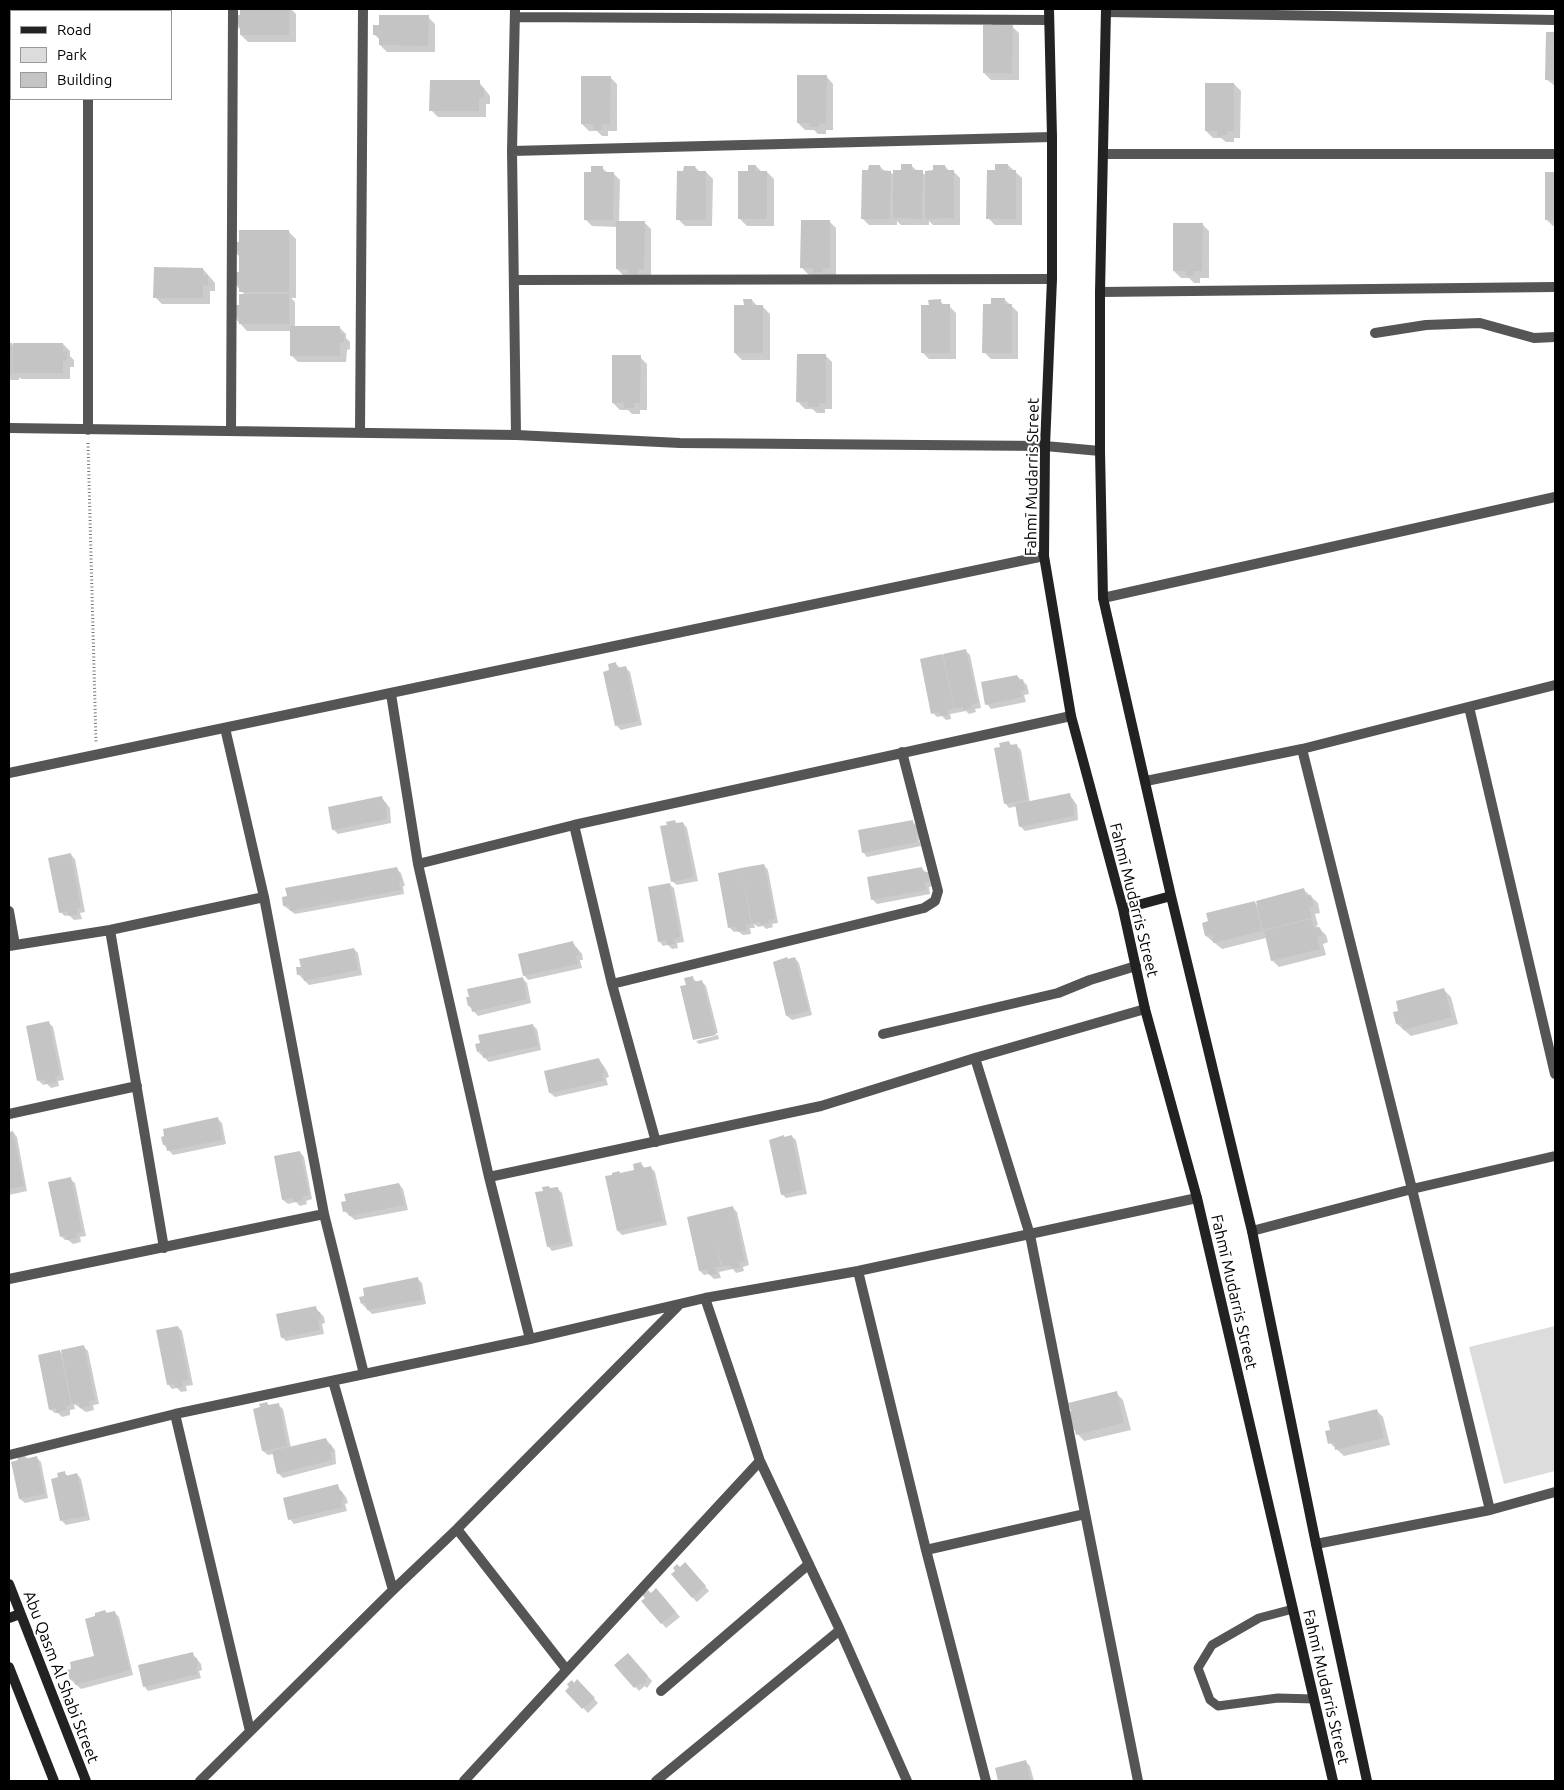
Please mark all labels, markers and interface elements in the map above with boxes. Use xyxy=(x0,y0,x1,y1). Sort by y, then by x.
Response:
legend xyxy=(10,10,172,100)
text: Road xyxy=(57,21,92,38)
text: Park xyxy=(57,46,87,63)
text: Building xyxy=(57,71,112,88)
street label: Fahmī Mudarris Street xyxy=(1021,398,1043,556)
street label: Fahmī Mudarris Street xyxy=(1106,821,1162,979)
street label: Fahmī Mudarris Street xyxy=(1207,1213,1261,1371)
street label: Abu Qasm Al Shabi Street xyxy=(19,1588,103,1766)
street label: Fahmī Mudarris Street xyxy=(1299,1608,1353,1766)

